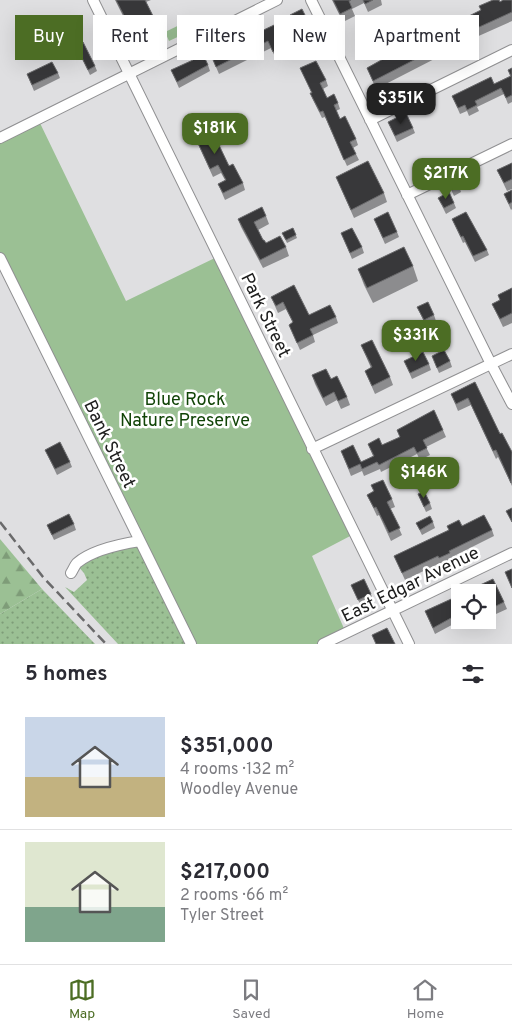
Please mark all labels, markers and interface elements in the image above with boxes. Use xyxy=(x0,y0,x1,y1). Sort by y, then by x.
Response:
chip: Buy xyxy=(15,15,83,60)
chip: Rent xyxy=(93,15,167,60)
chip: Filters xyxy=(177,15,264,60)
chip: New xyxy=(274,15,345,60)
chip: Apartment xyxy=(355,15,479,60)
pin: $351K xyxy=(366,82,436,125)
text: $351K xyxy=(378,89,424,109)
pin: $181K xyxy=(180,112,250,155)
text: $181K xyxy=(193,119,237,139)
pin: $217K xyxy=(411,158,481,200)
text: $217K xyxy=(423,164,469,184)
street label: Park Street xyxy=(234,270,295,362)
pin: $331K xyxy=(381,320,451,362)
text: $331K xyxy=(393,326,439,346)
park label: Blue Rock Nature Preserve xyxy=(120,389,250,433)
street label: Bank Street xyxy=(77,397,140,492)
pin: $146K xyxy=(389,456,459,499)
text: $146K xyxy=(400,463,448,483)
street label: East Edgar Avenue xyxy=(338,542,483,629)
map controls xyxy=(451,584,496,629)
button: locate xyxy=(451,584,496,629)
icon: filters xyxy=(459,660,487,688)
text: 5 homes xyxy=(25,661,108,688)
text: $351,000 xyxy=(180,733,274,760)
icon: home xyxy=(65,737,125,797)
text: 4 rooms · 132 m² xyxy=(180,760,294,780)
text: Woodley Avenue xyxy=(180,780,298,800)
text: $217,000 xyxy=(180,859,270,886)
icon: home xyxy=(65,862,125,922)
text: 2 rooms · 66 m² xyxy=(180,886,288,906)
text: Tyler Street xyxy=(180,906,264,926)
tab: Map xyxy=(68,976,96,1023)
tab: Saved xyxy=(232,976,271,1023)
tab: Home xyxy=(407,976,444,1023)

